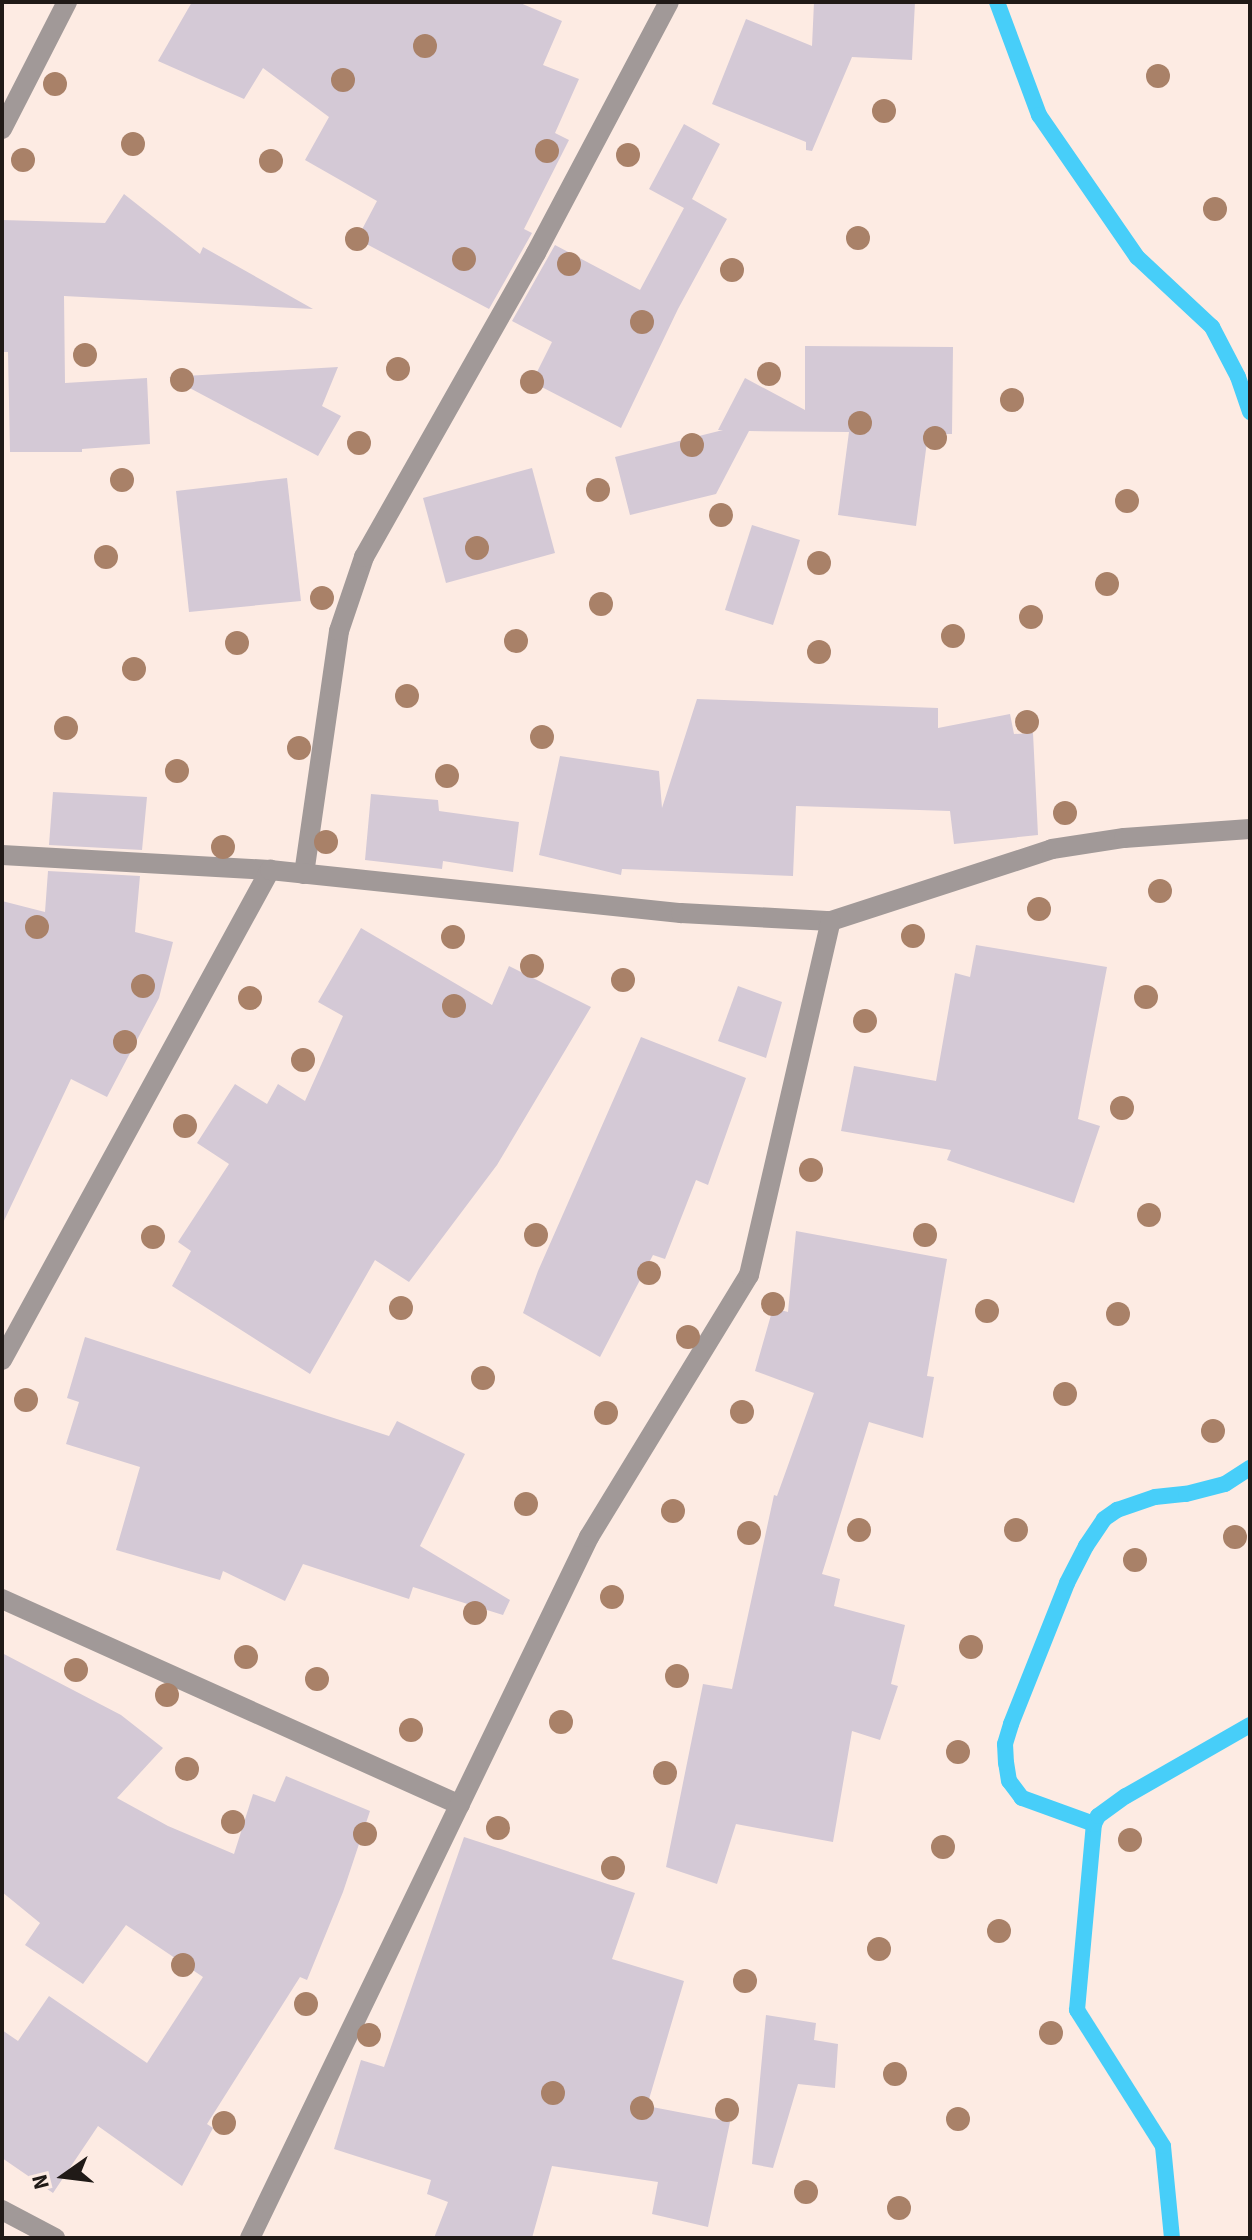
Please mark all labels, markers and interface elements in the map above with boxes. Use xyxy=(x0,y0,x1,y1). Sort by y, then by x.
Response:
north arrow xyxy=(24,2136,104,2216)
text: N xyxy=(23,2171,58,2193)

